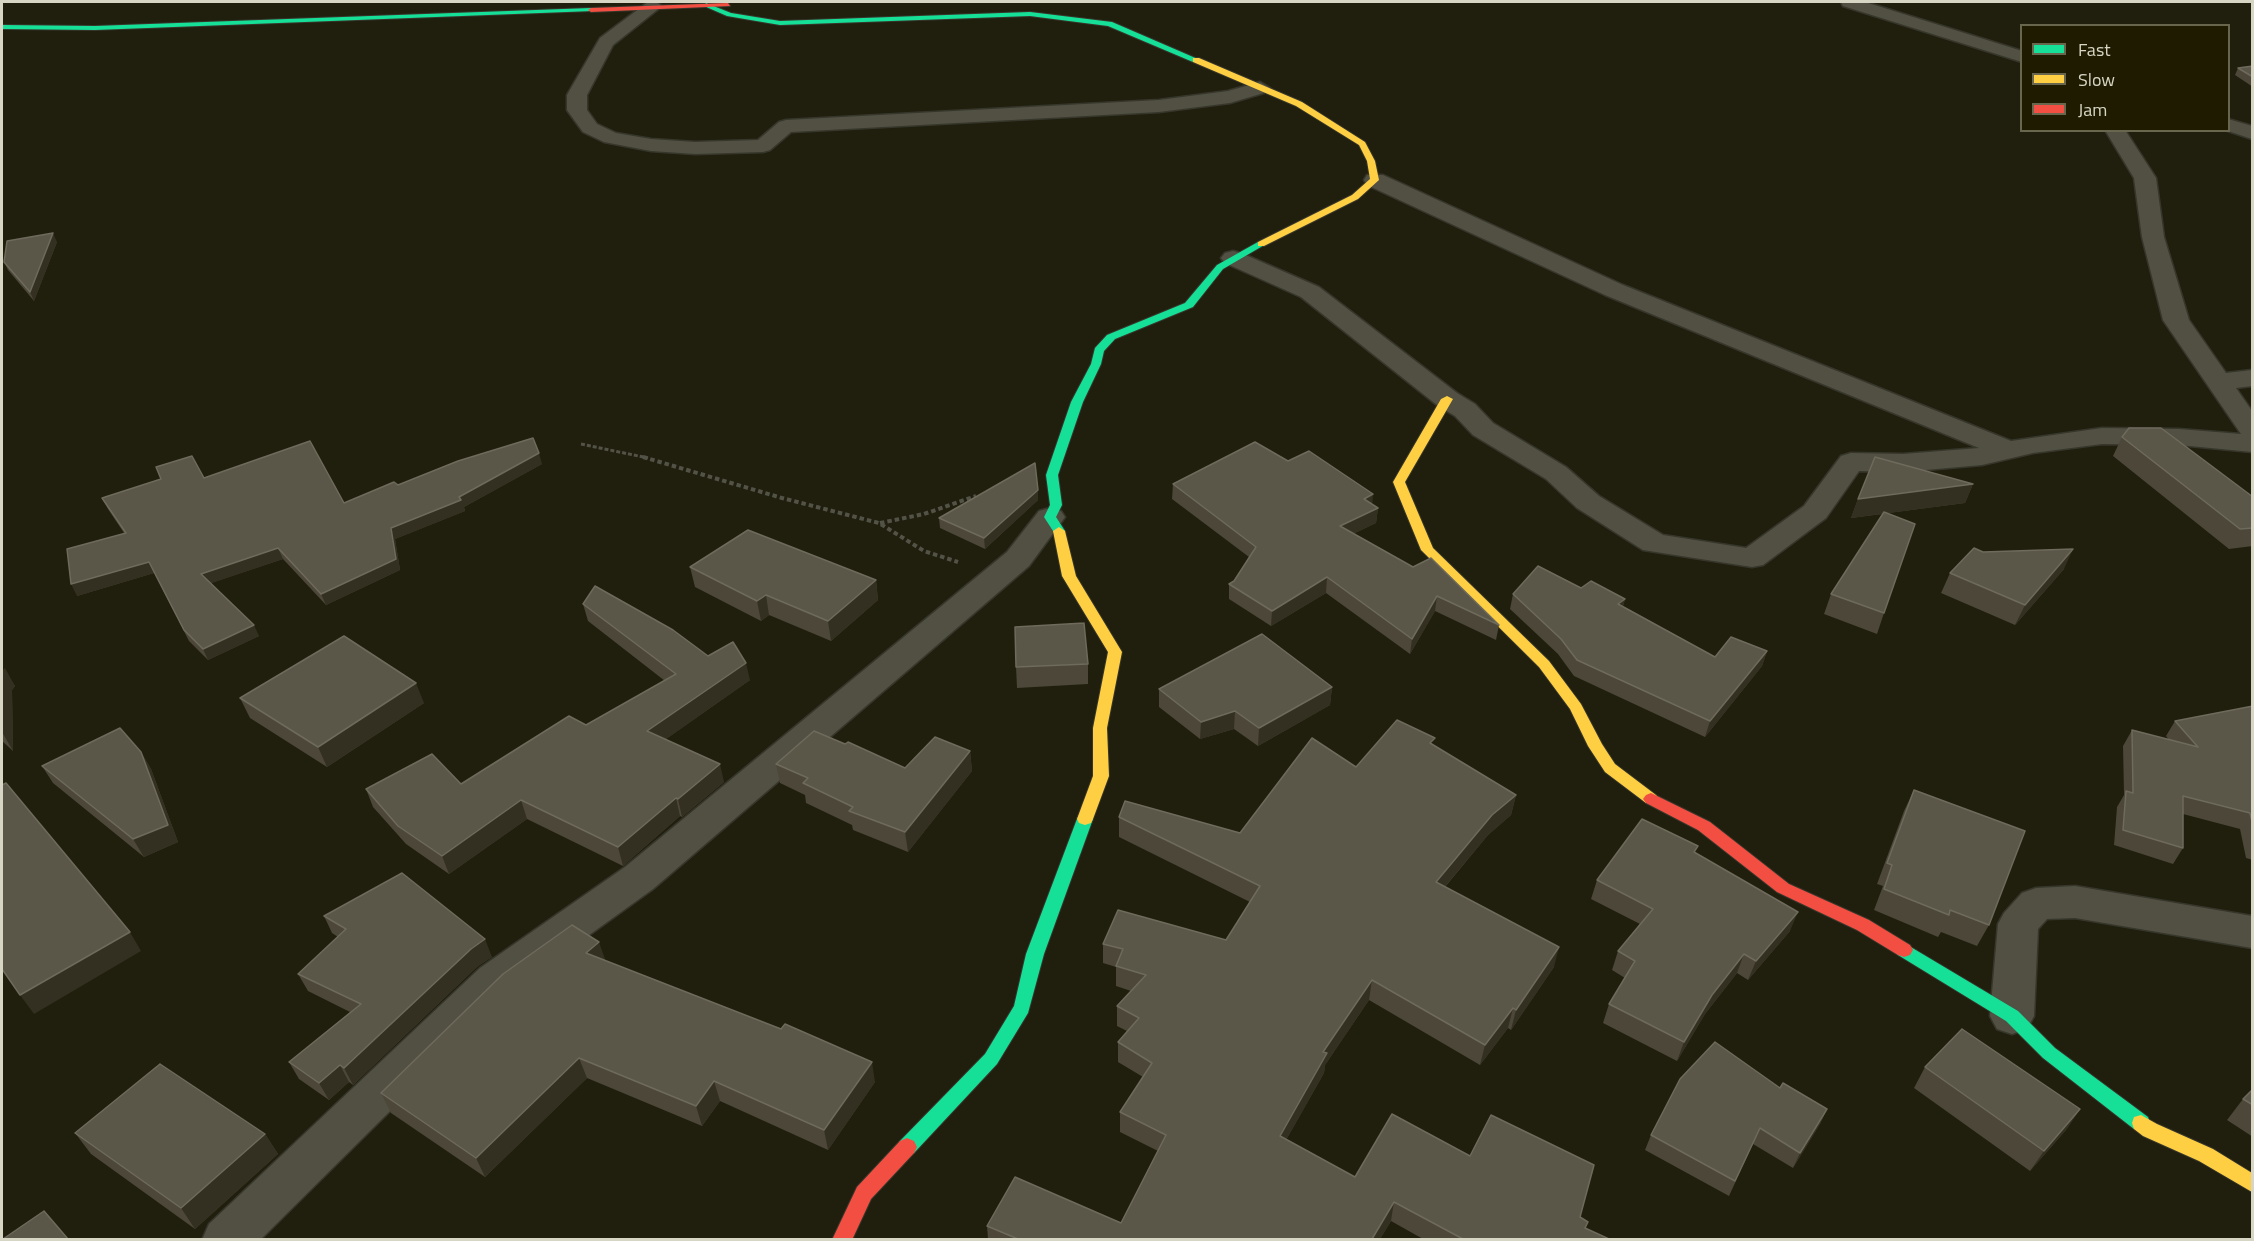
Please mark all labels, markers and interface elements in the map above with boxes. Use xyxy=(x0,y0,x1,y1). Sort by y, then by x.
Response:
legend xyxy=(2020,24,2230,132)
text: Fast xyxy=(2078,36,2111,63)
text: Slow xyxy=(2078,66,2115,93)
text: Jam xyxy=(2078,96,2107,123)

